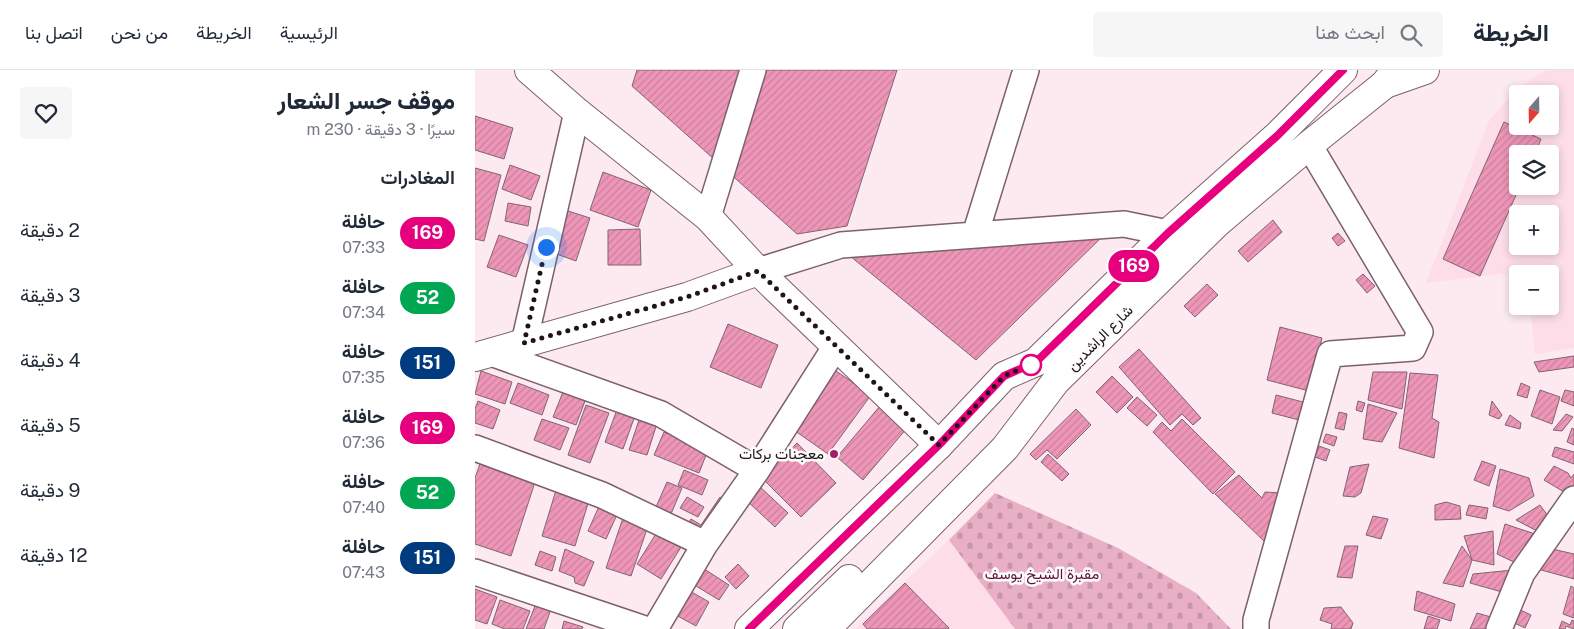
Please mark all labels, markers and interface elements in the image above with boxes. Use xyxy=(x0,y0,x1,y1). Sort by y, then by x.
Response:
search box xyxy=(1093,12,1443,57)
text: الخريطة xyxy=(1473,18,1549,46)
text: ابحث هنا xyxy=(1315,21,1385,43)
icon: search xyxy=(1397,21,1425,49)
text: اتصل بنا xyxy=(25,22,83,43)
text: من نحن xyxy=(111,22,168,43)
text: الخريطة xyxy=(196,22,252,43)
text: الرئيسية xyxy=(280,22,338,43)
north arrow xyxy=(1509,85,1559,135)
map controls xyxy=(1509,85,1559,315)
text: موقف جسر الشعار xyxy=(277,86,455,114)
button: heart xyxy=(20,87,72,139)
text: سيرًا · 3 دقيقة · 230 m xyxy=(306,120,455,139)
button: layers xyxy=(1509,145,1559,195)
text: المغادرات xyxy=(380,166,455,188)
button: + xyxy=(1509,205,1559,255)
text: حافلة xyxy=(342,210,385,232)
text: 2 دقيقة xyxy=(20,219,80,241)
text: 169 xyxy=(412,222,443,243)
your location xyxy=(534,235,559,260)
text: 07:33 xyxy=(342,238,385,257)
line badge: 169 xyxy=(1105,250,1163,282)
text: 169 xyxy=(1118,255,1150,276)
button: − xyxy=(1509,265,1559,315)
text: حافلة xyxy=(342,275,385,297)
text: 3 دقيقة xyxy=(20,284,81,306)
text: 52 xyxy=(416,287,439,308)
street label: شارع الراشدين xyxy=(1063,301,1138,376)
text: 07:34 xyxy=(342,303,385,322)
text: حافلة xyxy=(342,340,385,362)
text: 4 دقيقة xyxy=(20,349,81,371)
text: 151 xyxy=(414,352,441,373)
unlabelled marker xyxy=(1020,354,1042,376)
text: 07:35 xyxy=(342,368,385,387)
text: حافلة xyxy=(342,405,385,427)
text: 5 دقيقة xyxy=(20,414,81,436)
text: 169 xyxy=(412,417,443,438)
text: 07:36 xyxy=(342,433,385,452)
place label: معجنات بركات xyxy=(739,445,824,463)
marker: معجنات بركات xyxy=(828,448,840,460)
text: حافلة xyxy=(342,470,385,492)
text: 9 دقيقة xyxy=(20,479,80,501)
text: 52 xyxy=(416,482,439,503)
text: 07:40 xyxy=(343,498,385,517)
text: حافلة xyxy=(342,535,385,557)
text: 12 دقيقة xyxy=(20,544,88,566)
text: 151 xyxy=(414,547,441,568)
text: 07:43 xyxy=(342,563,385,582)
park label: مقبرة الشيخ يوسف xyxy=(985,565,1099,585)

